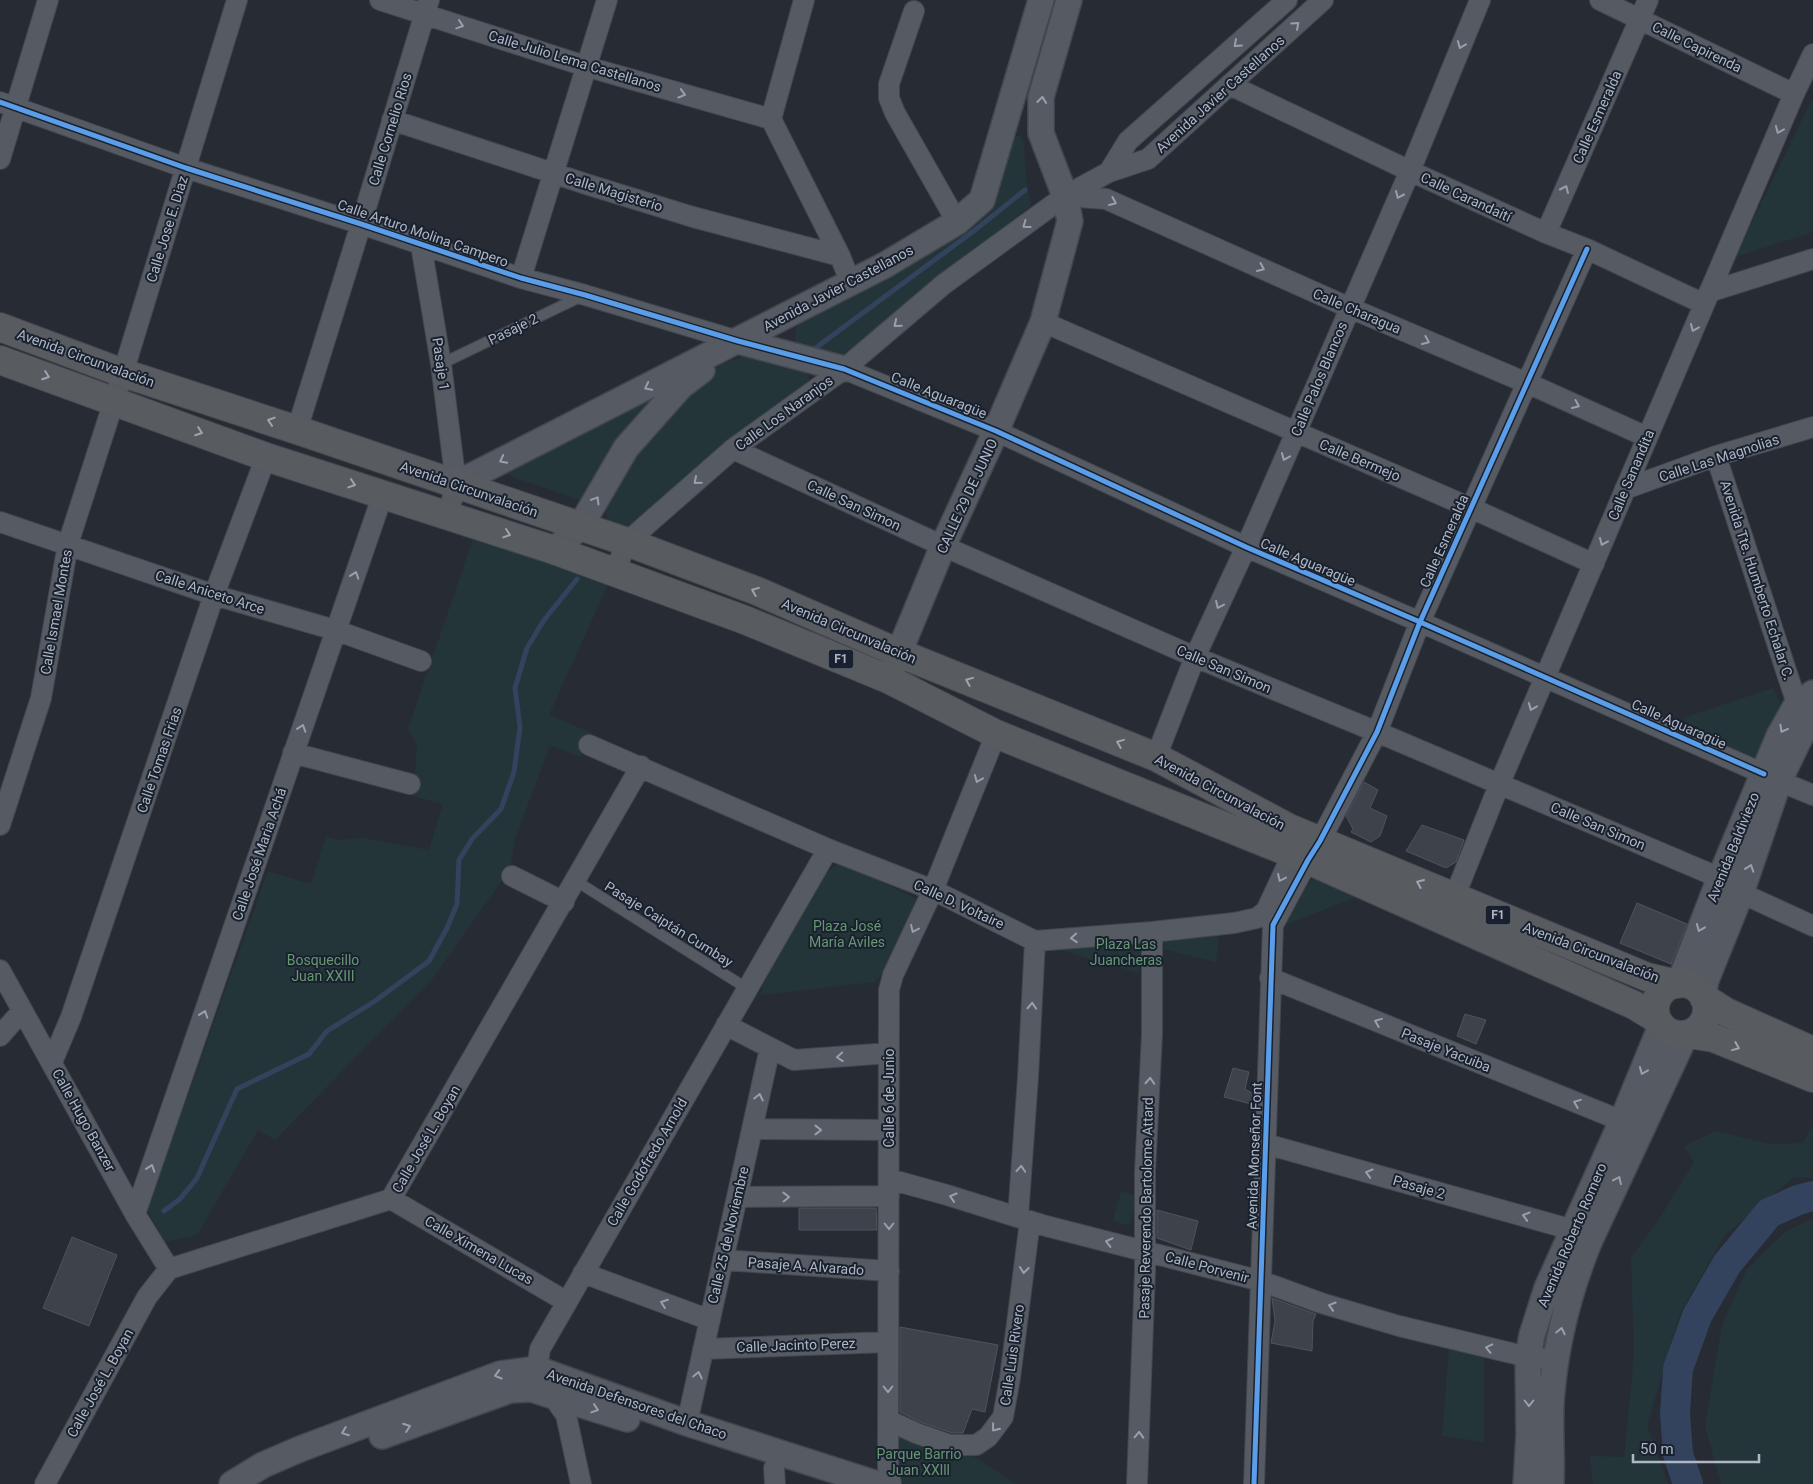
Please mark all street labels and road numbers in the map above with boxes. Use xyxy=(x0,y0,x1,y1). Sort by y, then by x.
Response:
street label: Calle Capirenda xyxy=(1650,18,1744,76)
street label: Calle Julio Lema Castellanos xyxy=(487,27,663,95)
street label: Avenida Javier Castellanos xyxy=(1152,32,1288,156)
street label: Calle Esmeralda xyxy=(1569,68,1625,166)
street label: Calle Cornelio Rios xyxy=(365,71,415,187)
street label: Calle Carandaití xyxy=(1418,169,1514,225)
street label: Calle Magisterio xyxy=(563,170,665,214)
street label: Calle Jose E. Diaz xyxy=(143,174,191,284)
street label: Calle Arturo Molina Campero xyxy=(335,196,511,270)
street label: Avenida Javier Castellanos xyxy=(760,242,916,334)
street label: Calle Charagua xyxy=(1311,285,1403,337)
street label: Pasaje 2 xyxy=(486,310,541,348)
street label: Calle Palos Blancos xyxy=(1288,319,1350,439)
street label: Avenida Circunvalación xyxy=(15,326,157,390)
street label: Pasaje 1 xyxy=(429,336,453,392)
street label: Calle Aguaragüe xyxy=(889,369,989,421)
street label: Calle Los Naranjos xyxy=(732,372,836,454)
street label: Calle Sanandita xyxy=(1605,427,1657,523)
street label: Calle Las Magnolias xyxy=(1657,431,1781,485)
street label: CALLE 29 DE JUNIO xyxy=(933,436,1001,556)
street label: Calle Bermejo xyxy=(1317,436,1403,484)
street label: Avenida Circunvalación xyxy=(398,458,540,520)
street label: Calle San Simon xyxy=(805,476,903,534)
street label: Avenida Tte. Humberto Echalar C. xyxy=(1717,478,1797,682)
street label: Calle Esmeralda xyxy=(1416,492,1472,590)
street label: Calle Aguaragüe xyxy=(1258,535,1358,589)
street label: Calle Ismael Montes xyxy=(37,548,75,676)
street label: Calle Aniceto Arce xyxy=(153,567,267,617)
street label: Avenida Circunvalación xyxy=(779,595,919,667)
street label: Calle San Simon xyxy=(1174,642,1274,696)
road number: F1 xyxy=(828,650,854,669)
street label: Calle Aguaragüe xyxy=(1629,696,1729,752)
street label: Calle Tomas Frias xyxy=(133,705,185,815)
street label: Avenida Circunvalación xyxy=(1152,751,1288,833)
street label: Calle José Maria Achá xyxy=(229,786,289,922)
street label: Avenida Baldiviezo xyxy=(1704,790,1762,904)
street label: Calle San Simon xyxy=(1548,799,1648,853)
street label: Calle D. Voltaire xyxy=(911,876,1007,932)
street label: Pasaje Caiptán Cumbay xyxy=(602,878,736,970)
road number: F1 xyxy=(1486,906,1510,924)
street label: Avenida Circunvalación xyxy=(1521,919,1661,985)
street label: Pasaje Yacuiba xyxy=(1399,1025,1493,1075)
street label: Calle 6 de Junio xyxy=(881,1048,897,1148)
street label: Calle Hugo Banzer xyxy=(49,1066,119,1174)
street label: Calle José L. Boyan xyxy=(389,1082,463,1196)
street label: Avenida Monseñor Font xyxy=(1243,1082,1265,1230)
street label: Calle Godofredo Arnold xyxy=(604,1095,690,1229)
street label: Pasaje Reverendo Bartolome Attard xyxy=(1136,1097,1156,1319)
street label: Avenida Roberto Romero xyxy=(1534,1161,1610,1309)
street label: Calle 25 de Noviembre xyxy=(704,1165,752,1305)
street label: Pasaje 2 xyxy=(1391,1172,1447,1202)
street label: Calle Ximena Lucas xyxy=(422,1213,536,1287)
street label: Calle Porvenir xyxy=(1163,1248,1251,1286)
street label: Pasaje A. Alvarado xyxy=(747,1254,865,1278)
street label: Calle Luis Rivero xyxy=(997,1303,1027,1407)
street label: Calle José L. Boyan xyxy=(64,1326,136,1440)
street label: Calle Jacinto Perez xyxy=(736,1335,856,1355)
street label: Avenida Defensores del Chaco xyxy=(545,1366,729,1442)

